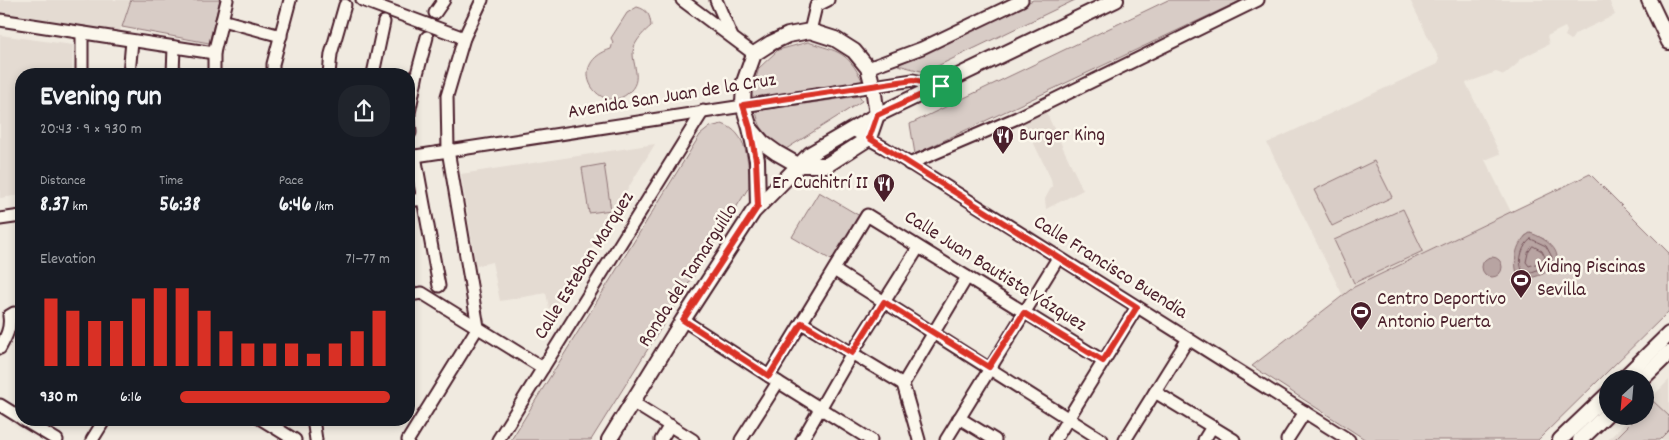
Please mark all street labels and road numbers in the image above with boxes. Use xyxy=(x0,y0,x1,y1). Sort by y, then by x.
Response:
street label: Avenida San Juan de la Cruz xyxy=(566,67,778,127)
street label: Calle Esteban Marquez xyxy=(528,186,642,346)
street label: Ronda del Tamarguillo xyxy=(632,199,746,353)
street label: Calle Juan Bautista Vázquez xyxy=(898,204,1092,340)
street label: Calle Francisco Buendia xyxy=(1027,209,1193,327)

